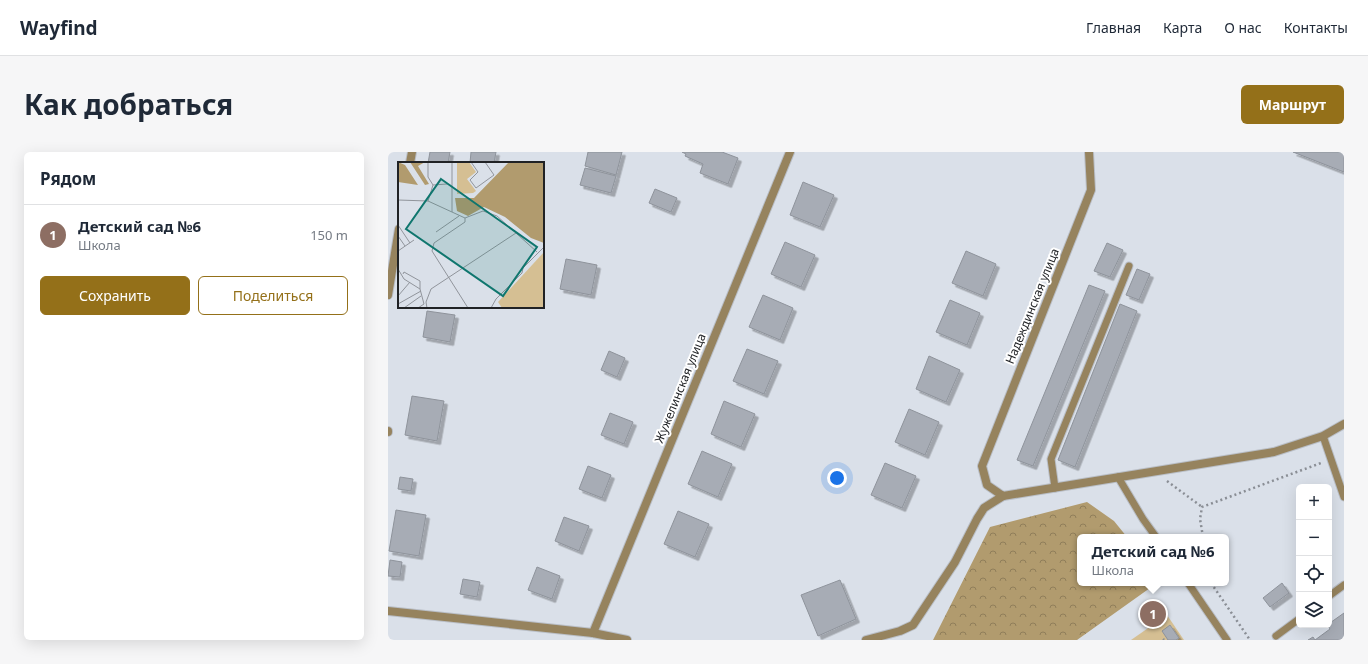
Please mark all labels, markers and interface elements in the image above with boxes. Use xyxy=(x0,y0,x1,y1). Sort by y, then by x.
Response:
text: Wayfind xyxy=(20,15,98,41)
text: Главная xyxy=(1086,18,1141,37)
text: Карта xyxy=(1163,18,1202,37)
text: О нас xyxy=(1224,18,1262,37)
text: Контакты xyxy=(1284,18,1348,37)
text: Как добраться xyxy=(24,85,233,123)
button: Маршрут xyxy=(1241,85,1344,124)
inset map xyxy=(398,162,544,308)
text: Рядом xyxy=(40,167,96,190)
text: Детский сад №6 xyxy=(78,216,201,236)
text: 1 xyxy=(49,226,57,244)
text: 150 m xyxy=(310,226,348,244)
text: Школа xyxy=(78,236,121,254)
street label: Надеждинская улица xyxy=(1001,246,1063,366)
button: Сохранить xyxy=(40,276,190,315)
button: Поделиться xyxy=(198,276,348,315)
street label: Жужелинская улица xyxy=(650,331,710,445)
your location xyxy=(827,468,847,488)
map controls xyxy=(1296,484,1332,628)
button: + xyxy=(1296,484,1332,520)
button: − xyxy=(1296,520,1332,556)
popup xyxy=(1077,534,1229,586)
text: Детский сад №6 xyxy=(1091,541,1215,561)
button: locate xyxy=(1296,556,1332,592)
text: Школа xyxy=(1091,561,1134,579)
button: layers xyxy=(1296,592,1332,628)
pin: 1 xyxy=(1140,599,1166,629)

